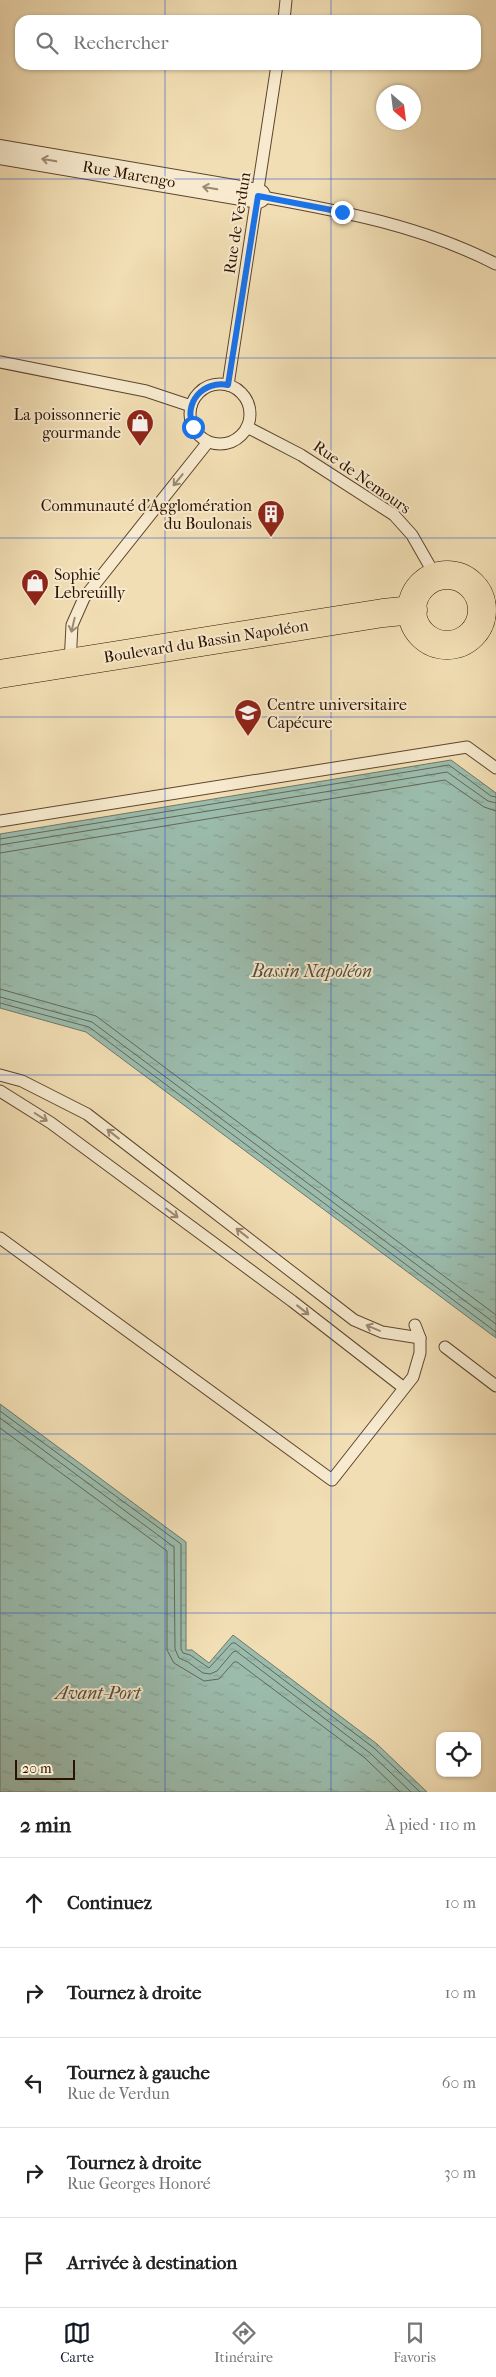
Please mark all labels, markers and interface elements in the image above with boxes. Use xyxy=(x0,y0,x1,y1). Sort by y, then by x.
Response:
search box xyxy=(15,15,481,70)
icon: search xyxy=(33,29,61,57)
text: Rechercher xyxy=(73,32,169,54)
north arrow xyxy=(376,85,421,130)
one-way arrow xyxy=(42,155,58,165)
street label: Rue Marengo xyxy=(81,156,177,192)
street label: Rue de Verdun xyxy=(220,170,255,275)
one-way arrow xyxy=(202,182,218,192)
route end xyxy=(331,201,354,224)
place label: La poissonnerie gourmande xyxy=(14,405,121,442)
shop icon: La poissonnerie gourmande xyxy=(125,408,155,447)
route start xyxy=(182,416,205,439)
street label: Rue de Nemours xyxy=(310,436,414,518)
one-way arrow xyxy=(172,473,183,486)
place label: Communauté d'Agglomération du Boulonais xyxy=(41,496,253,533)
building icon: Communauté d'Agglomération du Boulonais xyxy=(256,499,286,538)
place label: Sophie Lebreuilly xyxy=(54,565,126,602)
shop icon: Sophie Lebreuilly xyxy=(20,568,50,607)
street label: Boulevard du Bassin Napoléon xyxy=(102,615,310,667)
one-way arrow xyxy=(68,616,77,632)
place label: Centre universitaire Capécure xyxy=(267,695,407,732)
school or university icon: Centre universitaire Capécure xyxy=(233,698,263,737)
water label: Bassin Napoléon xyxy=(251,961,372,982)
one-way arrow xyxy=(34,1112,48,1122)
one-way arrow xyxy=(106,1129,120,1139)
one-way arrow xyxy=(165,1208,179,1218)
one-way arrow xyxy=(236,1228,249,1239)
one-way arrow xyxy=(296,1304,309,1315)
one-way arrow xyxy=(366,1323,381,1332)
water label: Avant-Port xyxy=(54,1683,142,1704)
map controls xyxy=(436,1732,481,1777)
button: locate xyxy=(436,1732,481,1777)
scale bar xyxy=(15,1757,75,1780)
text: 20 m xyxy=(22,1760,52,1777)
text: 2 min xyxy=(20,1813,71,1837)
text: À pied · 110 m xyxy=(385,1815,476,1834)
icon: ahead xyxy=(20,1889,48,1917)
text: Continuez xyxy=(67,1892,152,1914)
text: 10 m xyxy=(445,1893,476,1912)
icon: right xyxy=(20,1979,48,2007)
text: Tournez à droite xyxy=(67,1982,201,2004)
text: 10 m xyxy=(445,1983,476,2002)
text: Tournez à gauche xyxy=(67,2062,210,2084)
icon: left xyxy=(20,2069,48,2097)
text: 60 m xyxy=(442,2073,476,2092)
text: Rue de Verdun xyxy=(67,2084,170,2103)
text: Tournez à droite xyxy=(67,2152,201,2174)
icon: right xyxy=(20,2159,48,2187)
text: 30 m xyxy=(444,2163,476,2182)
text: Rue Georges Honoré xyxy=(67,2174,211,2193)
icon: arrive xyxy=(20,2249,48,2277)
text: Arrivée à destination xyxy=(67,2252,237,2274)
tab: Carte xyxy=(60,2319,94,2366)
tab: Itinéraire xyxy=(214,2319,273,2366)
tab: Favoris xyxy=(393,2319,436,2366)

